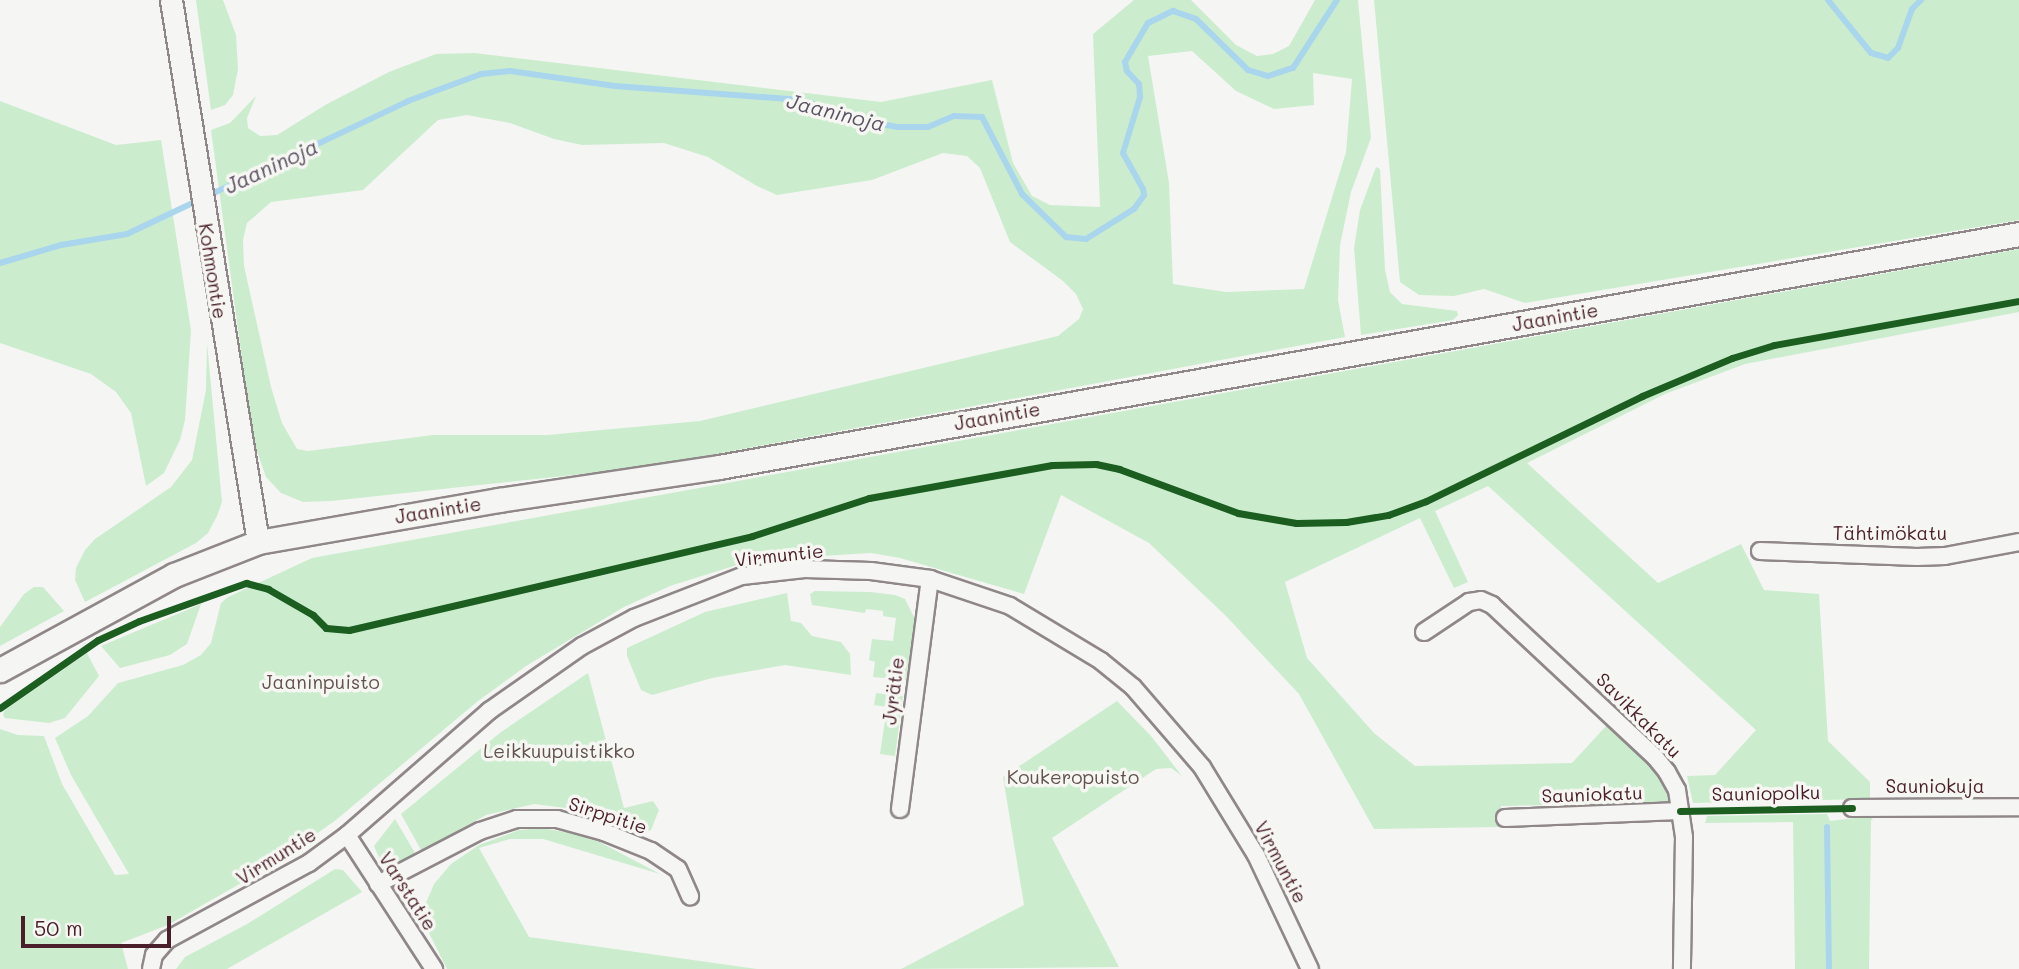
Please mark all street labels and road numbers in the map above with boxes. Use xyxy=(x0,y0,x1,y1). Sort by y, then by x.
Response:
street label: Kohmontie xyxy=(194,222,232,320)
street label: Jaanintie xyxy=(1510,298,1600,336)
street label: Jaanintie xyxy=(952,397,1042,435)
street label: Jaanintie xyxy=(393,492,483,528)
street label: Tähtimökatu xyxy=(1833,522,1947,544)
street label: Virmuntie xyxy=(733,539,825,571)
street label: Jyrätie xyxy=(878,656,908,726)
street label: Savikkakatu xyxy=(1592,668,1686,762)
street label: Sauniokuja xyxy=(1885,775,1985,797)
street label: Sauniokatu xyxy=(1541,781,1643,807)
street label: Sauniopolku xyxy=(1711,781,1821,805)
street label: Sirppitie xyxy=(566,792,650,838)
street label: Virmuntie xyxy=(1250,817,1312,907)
street label: Virmuntie xyxy=(232,823,320,889)
street label: Varstatie xyxy=(374,847,442,935)

